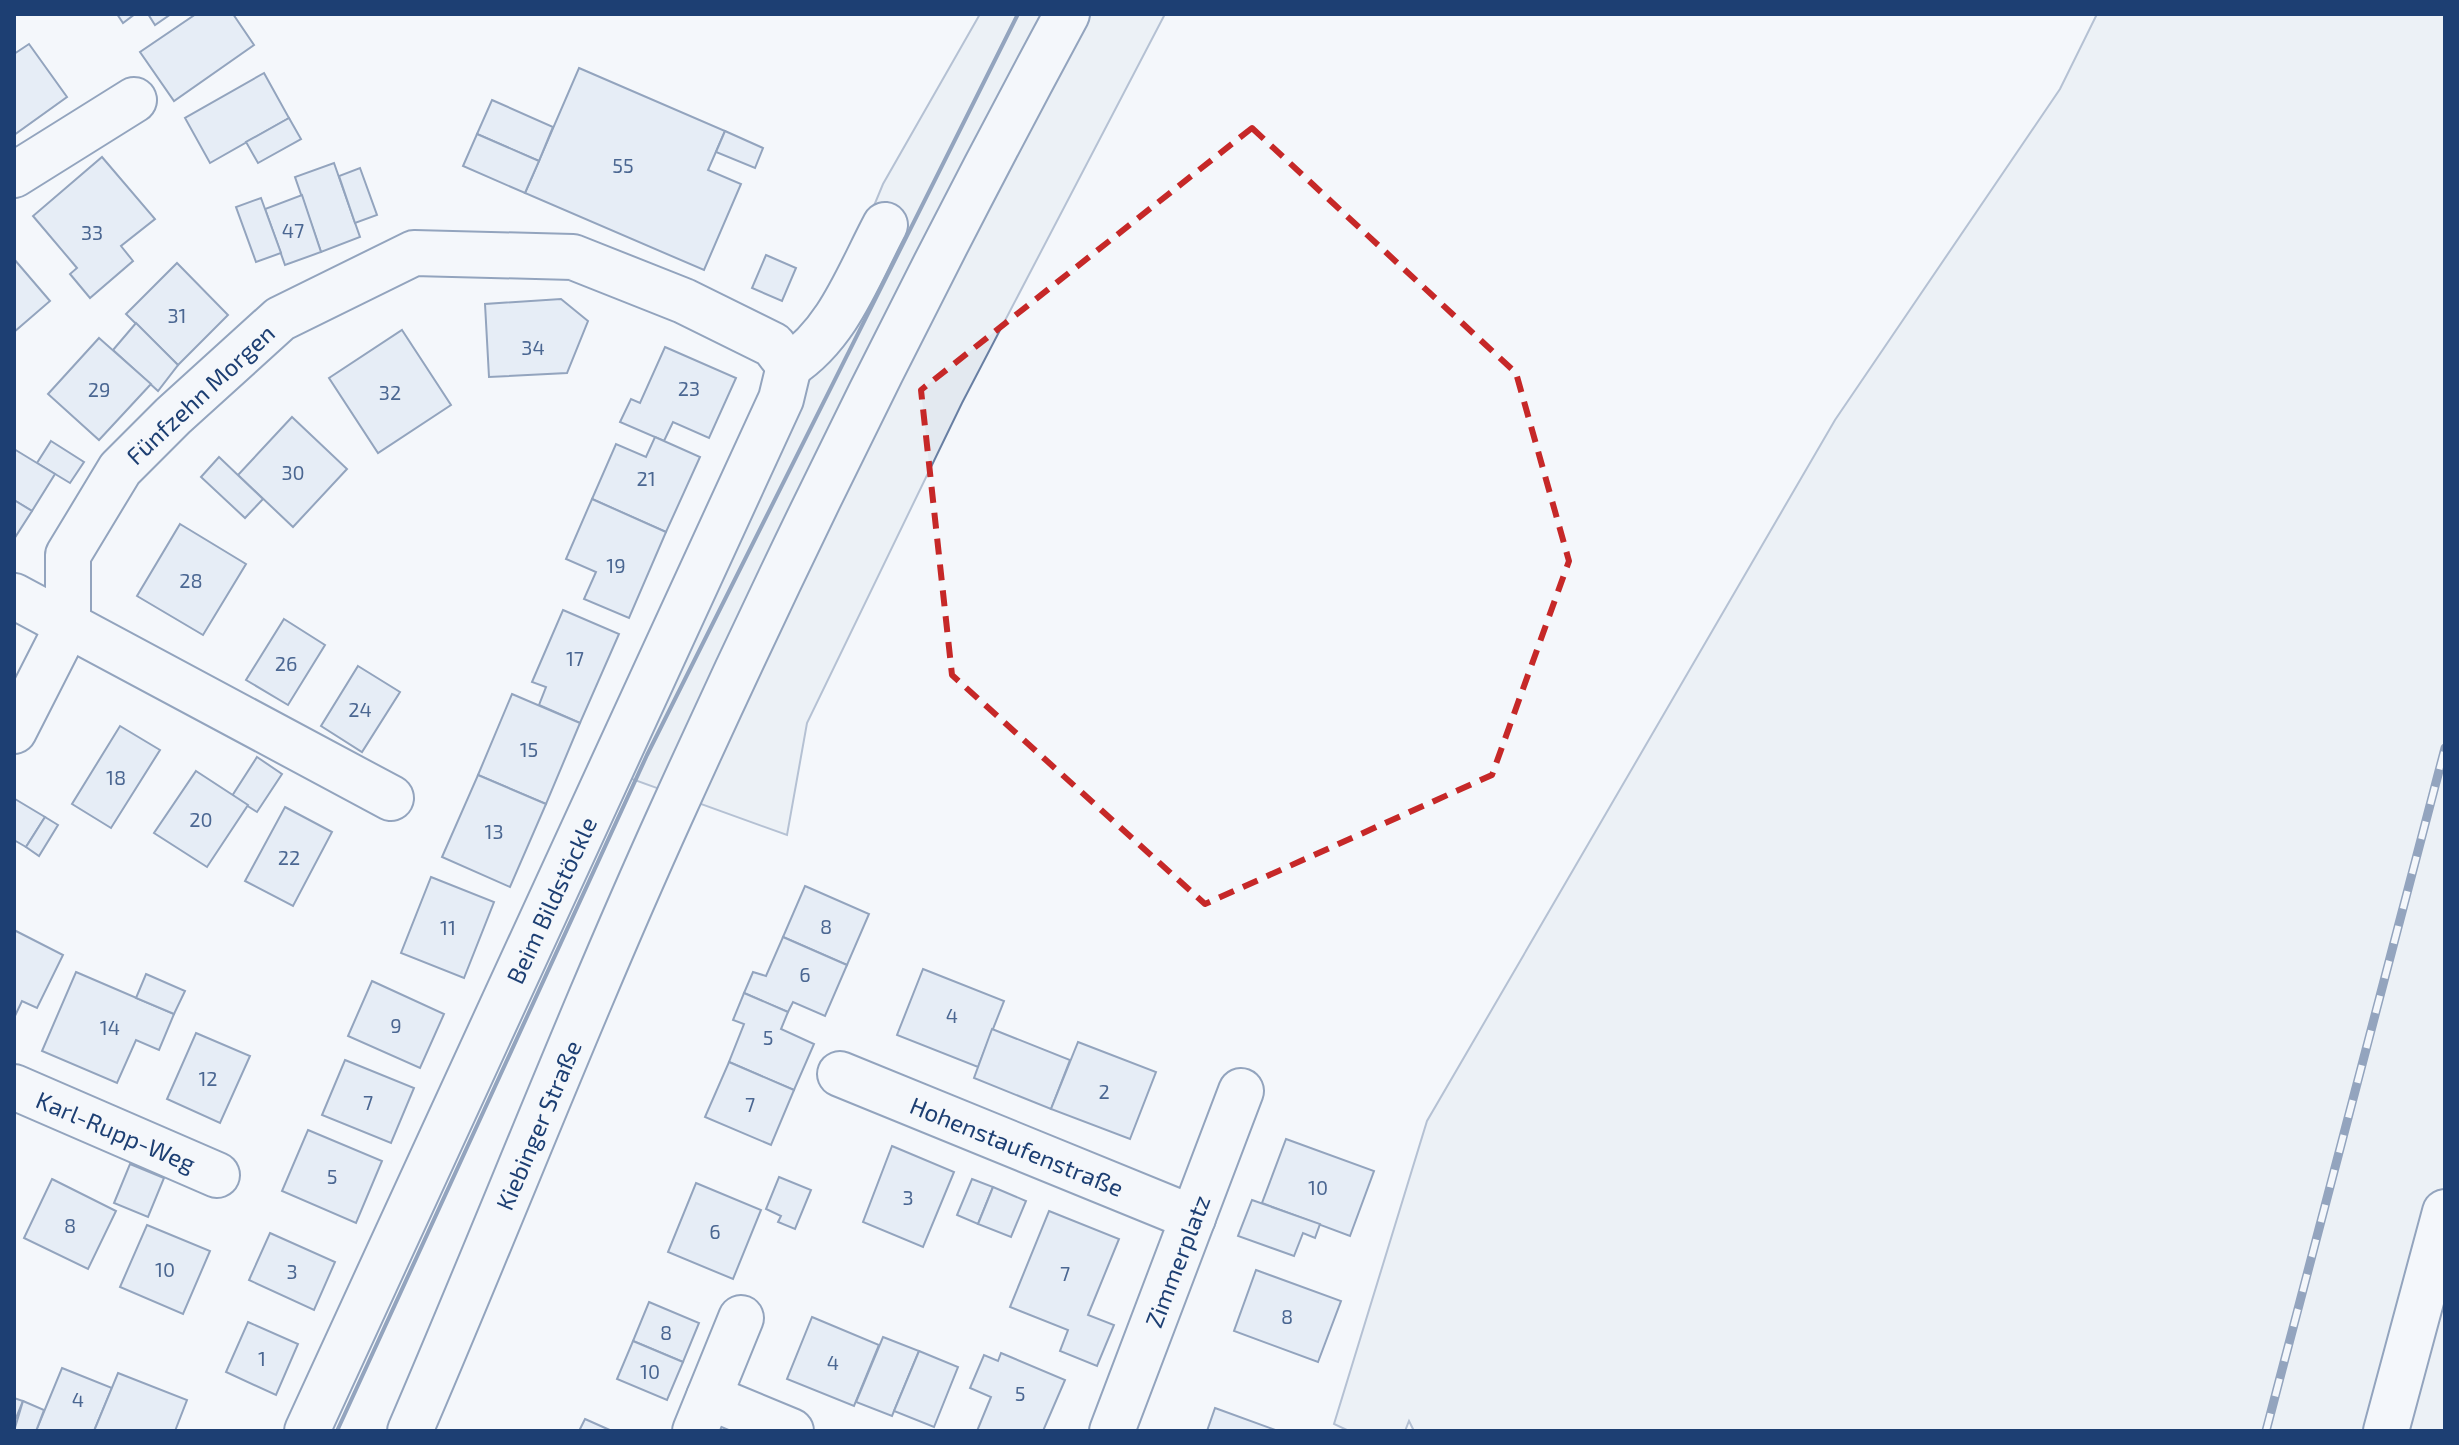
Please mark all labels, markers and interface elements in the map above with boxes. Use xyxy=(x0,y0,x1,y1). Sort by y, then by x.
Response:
house number: 55 xyxy=(612,153,634,177)
house number: 47 xyxy=(282,218,304,242)
house number: 33 xyxy=(81,220,103,244)
house number: 31 xyxy=(167,303,187,327)
street label: Fünfzehn Morgen xyxy=(120,318,280,470)
house number: 34 xyxy=(521,335,545,359)
house number: 23 xyxy=(678,376,700,400)
house number: 29 xyxy=(88,377,110,401)
house number: 32 xyxy=(379,380,401,404)
house number: 30 xyxy=(281,460,305,484)
house number: 21 xyxy=(636,466,656,490)
house number: 19 xyxy=(606,553,626,577)
house number: 28 xyxy=(179,568,203,592)
house number: 17 xyxy=(566,646,584,670)
house number: 26 xyxy=(275,651,297,675)
house number: 24 xyxy=(348,697,372,721)
house number: 15 xyxy=(520,737,538,761)
house number: 18 xyxy=(106,765,126,789)
house number: 20 xyxy=(189,807,213,831)
street label: Beim Bildstöckle xyxy=(500,812,602,988)
house number: 13 xyxy=(484,819,504,843)
house number: 22 xyxy=(278,845,300,869)
house number: 8 xyxy=(820,914,832,938)
house number: 11 xyxy=(440,915,456,939)
house number: 6 xyxy=(799,962,811,986)
house number: 4 xyxy=(946,1003,958,1027)
house number: 9 xyxy=(390,1013,402,1037)
house number: 14 xyxy=(100,1015,120,1039)
house number: 5 xyxy=(763,1025,773,1049)
street label: Kiebinger Straße xyxy=(489,1036,587,1214)
house number: 12 xyxy=(198,1066,218,1090)
house number: 2 xyxy=(1098,1079,1110,1103)
street label: Karl-Rupp-Weg xyxy=(32,1084,200,1178)
house number: 7 xyxy=(363,1090,373,1114)
street label: Hohenstaufenstraße xyxy=(906,1090,1128,1202)
house number: 7 xyxy=(745,1092,755,1116)
house number: 5 xyxy=(327,1164,337,1188)
house number: 10 xyxy=(1308,1175,1328,1199)
house number: 3 xyxy=(902,1185,914,1209)
street label: Zimmerplatz xyxy=(1138,1191,1216,1331)
house number: 8 xyxy=(64,1213,76,1237)
house number: 6 xyxy=(709,1219,721,1243)
house number: 10 xyxy=(155,1257,175,1281)
house number: 3 xyxy=(286,1259,298,1283)
house number: 7 xyxy=(1060,1261,1070,1285)
house number: 8 xyxy=(1281,1304,1293,1328)
house number: 8 xyxy=(660,1320,672,1344)
house number: 1 xyxy=(258,1346,266,1370)
house number: 4 xyxy=(827,1350,839,1374)
house number: 10 xyxy=(640,1359,660,1383)
house number: 5 xyxy=(1015,1381,1025,1405)
house number: 4 xyxy=(72,1387,84,1411)

